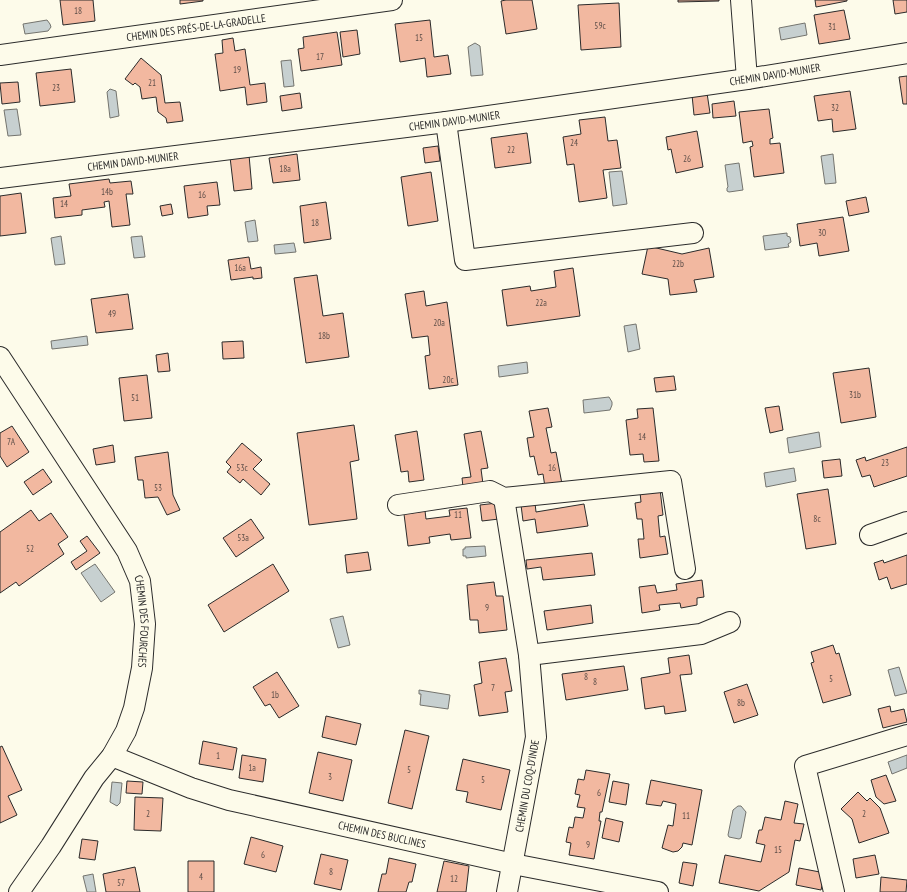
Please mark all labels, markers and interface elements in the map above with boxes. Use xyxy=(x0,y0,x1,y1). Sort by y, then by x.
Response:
house number: 18 xyxy=(74,5,82,16)
street label: CHEMIN DES PRÉS-DE-LA-GRADELLE xyxy=(126,11,267,44)
house number: 59c xyxy=(594,20,606,31)
house number: 31 xyxy=(828,21,836,32)
house number: 15 xyxy=(415,32,423,43)
house number: 17 xyxy=(316,51,324,62)
street label: CHEMIN DAVID-MUNIER xyxy=(729,60,822,88)
house number: 19 xyxy=(233,64,241,75)
house number: 21 xyxy=(148,77,156,88)
house number: 23 xyxy=(52,82,60,93)
house number: 32 xyxy=(831,102,839,113)
street label: CHEMIN DAVID-MUNIER xyxy=(408,107,501,134)
house number: 24 xyxy=(570,137,578,148)
house number: 22 xyxy=(507,144,515,155)
street label: CHEMIN DAVID-MUNIER xyxy=(87,149,179,174)
house number: 26 xyxy=(683,153,691,164)
house number: 18a xyxy=(279,163,291,174)
house number: 14b xyxy=(101,186,113,197)
house number: 16 xyxy=(198,189,206,200)
house number: 14 xyxy=(60,198,68,209)
house number: 18 xyxy=(311,217,319,228)
house number: 30 xyxy=(818,227,826,238)
house number: 22b xyxy=(672,258,684,269)
house number: 16a xyxy=(234,262,246,273)
house number: 22a xyxy=(535,297,547,308)
house number: 49 xyxy=(108,308,116,319)
house number: 20a xyxy=(433,317,445,328)
house number: 18b xyxy=(318,330,330,341)
house number: 20c xyxy=(442,374,454,385)
house number: 31b xyxy=(849,389,861,400)
house number: 51 xyxy=(131,392,139,403)
house number: 14 xyxy=(638,431,646,442)
house number: 7A xyxy=(7,436,16,447)
house number: 23 xyxy=(881,457,889,468)
house number: 53c xyxy=(236,462,248,473)
house number: 16 xyxy=(548,462,556,473)
house number: 53 xyxy=(154,482,162,493)
house number: 11 xyxy=(454,509,462,520)
house number: 8c xyxy=(813,513,821,524)
house number: 53a xyxy=(237,532,249,543)
house number: 52 xyxy=(26,543,34,554)
street label: CHEMIN DES FOURCHES xyxy=(131,573,152,668)
house number: 9 xyxy=(485,602,489,613)
house number: 8 xyxy=(584,671,588,682)
house number: 5 xyxy=(829,673,833,684)
house number: 8 xyxy=(593,676,597,687)
house number: 7 xyxy=(491,682,495,693)
house number: 1b xyxy=(271,689,279,700)
house number: 8b xyxy=(737,697,745,708)
street label: CHEMIN DU COQ-D'INDE xyxy=(512,738,542,833)
house number: 1 xyxy=(216,750,220,761)
house number: 1a xyxy=(248,762,256,773)
house number: 5 xyxy=(407,764,411,775)
house number: 3 xyxy=(328,771,332,782)
house number: 5 xyxy=(481,774,485,785)
house number: 6 xyxy=(597,787,601,798)
house number: 2 xyxy=(146,808,150,819)
house number: 2 xyxy=(862,808,866,819)
house number: 11 xyxy=(682,810,690,821)
street label: CHEMIN DES BUCLINES xyxy=(337,818,428,851)
house number: 9 xyxy=(586,839,590,850)
house number: 15 xyxy=(774,844,782,855)
house number: 6 xyxy=(261,849,265,860)
house number: 8 xyxy=(329,866,333,877)
house number: 4 xyxy=(199,871,203,882)
house number: 12 xyxy=(450,873,458,884)
house number: 57 xyxy=(117,877,125,888)

